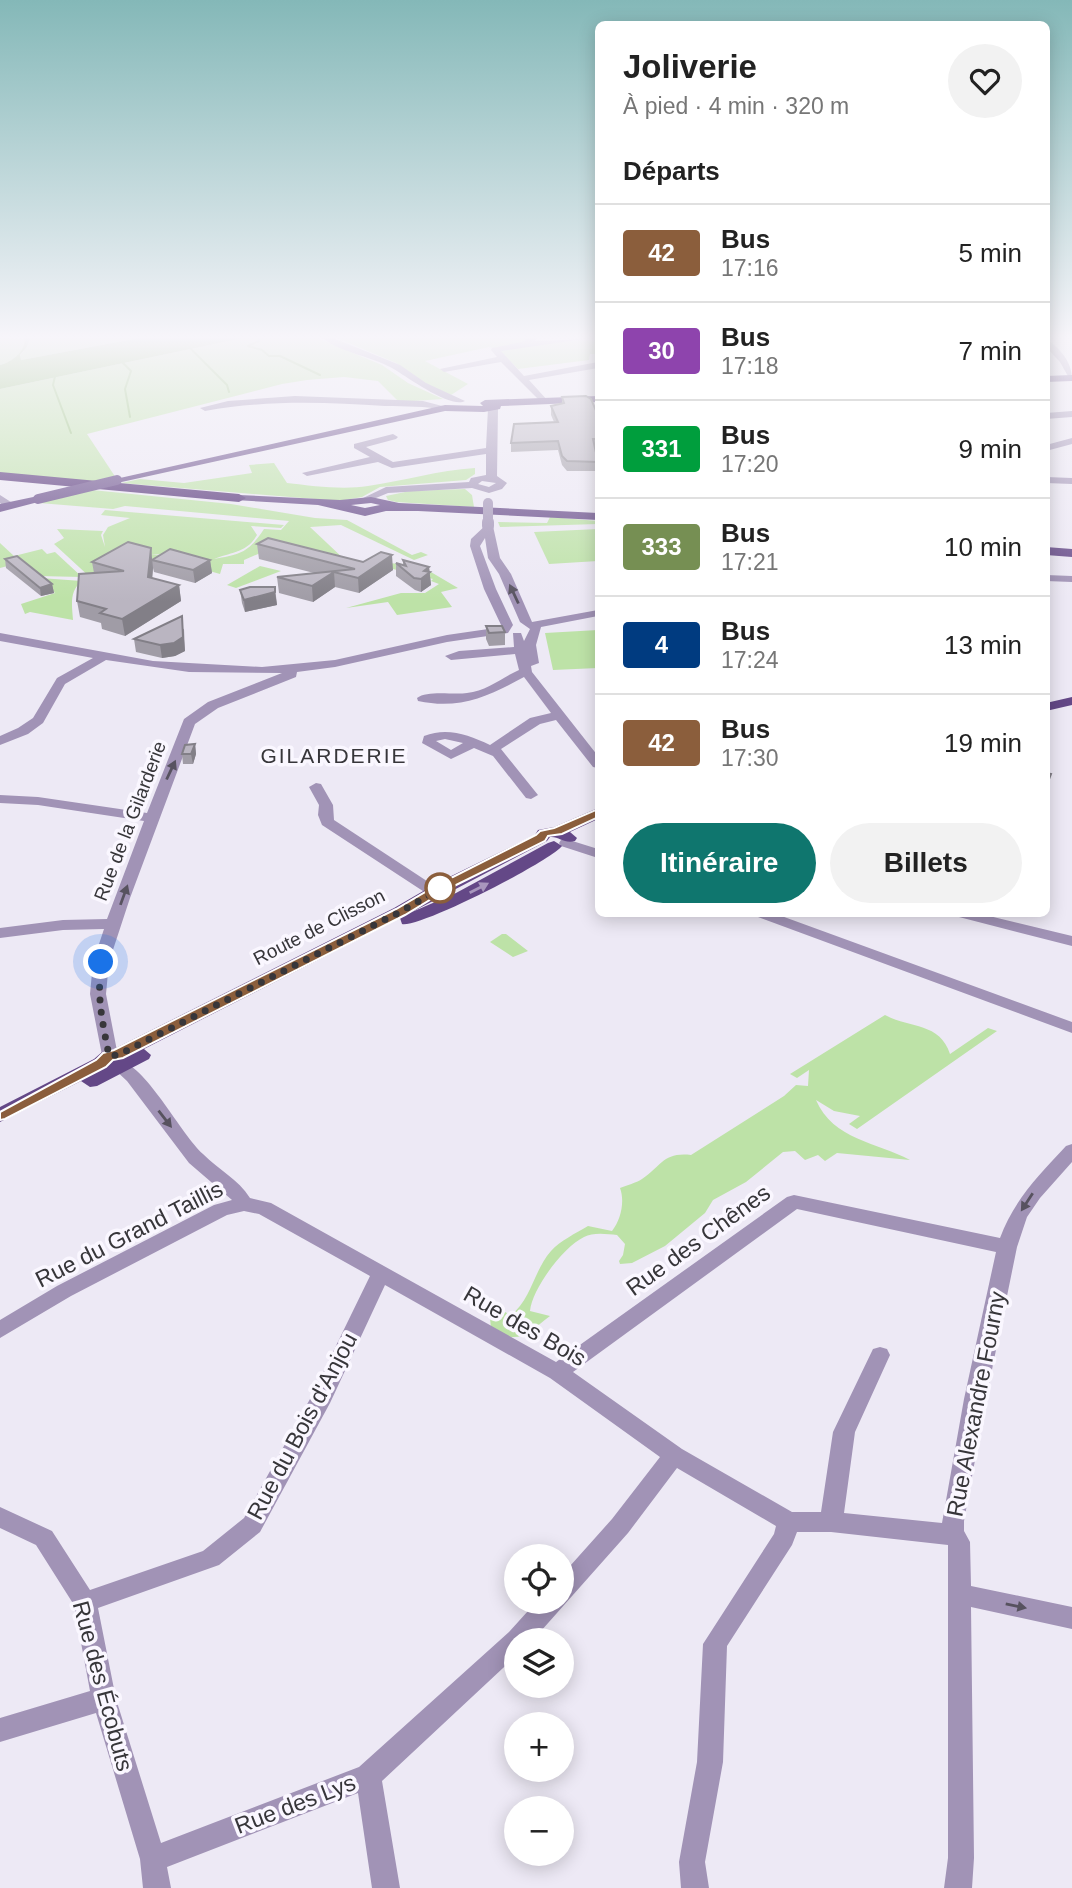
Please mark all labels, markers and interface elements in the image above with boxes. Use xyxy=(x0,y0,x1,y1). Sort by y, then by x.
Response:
button: heart xyxy=(948,44,1022,118)
text: Joliverie xyxy=(623,48,757,85)
text: À pied · 4 min · 320 m xyxy=(623,93,849,119)
text: Départs xyxy=(623,156,720,186)
text: Bus xyxy=(721,224,770,254)
text: 5 min xyxy=(958,238,1022,268)
text: 42 xyxy=(648,239,675,266)
text: 17:16 xyxy=(721,255,779,281)
text: Bus xyxy=(721,322,770,352)
text: 7 min xyxy=(958,336,1022,366)
text: 30 xyxy=(648,337,675,364)
text: 17:18 xyxy=(721,353,779,379)
text: Bus xyxy=(721,420,770,450)
text: 9 min xyxy=(958,434,1022,464)
text: 331 xyxy=(641,435,682,462)
text: 17:20 xyxy=(721,451,779,477)
text: Bus xyxy=(721,518,770,548)
text: 10 min xyxy=(944,532,1022,562)
text: 333 xyxy=(641,533,682,560)
text: 17:21 xyxy=(721,549,779,575)
one-way arrow xyxy=(508,584,520,604)
text: Bus xyxy=(721,616,770,646)
text: 13 min xyxy=(944,630,1022,660)
text: 4 xyxy=(655,631,668,658)
text: 17:24 xyxy=(721,647,779,673)
text: Bus xyxy=(721,714,770,744)
text: 19 min xyxy=(944,728,1022,758)
text: 42 xyxy=(648,729,675,756)
street label: Rue de la Gilarderie xyxy=(90,738,170,904)
district label: GILARDERIE xyxy=(260,744,408,767)
text: 17:30 xyxy=(721,745,779,771)
one-way arrow xyxy=(165,760,177,780)
button: Itinéraire xyxy=(623,823,816,903)
button: Billets xyxy=(830,823,1022,903)
unlabelled marker xyxy=(425,873,455,903)
one-way arrow xyxy=(469,883,489,894)
one-way arrow xyxy=(119,884,130,905)
street label: Route de Clisson xyxy=(250,885,388,969)
your location xyxy=(83,944,118,979)
one-way arrow xyxy=(158,1110,172,1128)
street label: Rue du Grand Taillis xyxy=(31,1175,227,1293)
street label: Rue des Chênes xyxy=(621,1179,775,1301)
one-way arrow xyxy=(1021,1192,1034,1211)
street label: Rue des Bois xyxy=(459,1281,591,1371)
street label: Rue Alexandre Fourny xyxy=(941,1289,1011,1519)
street label: Rue du Bois d'Anjou xyxy=(242,1328,362,1524)
map controls xyxy=(504,1544,574,1866)
button: locate xyxy=(504,1544,574,1614)
street label: Rue des Écobuts xyxy=(68,1598,138,1774)
one-way arrow xyxy=(1005,1600,1027,1611)
button: layers xyxy=(504,1628,574,1698)
button: + xyxy=(504,1712,574,1782)
street label: Rue des Lys xyxy=(231,1769,359,1839)
button: − xyxy=(504,1796,574,1866)

